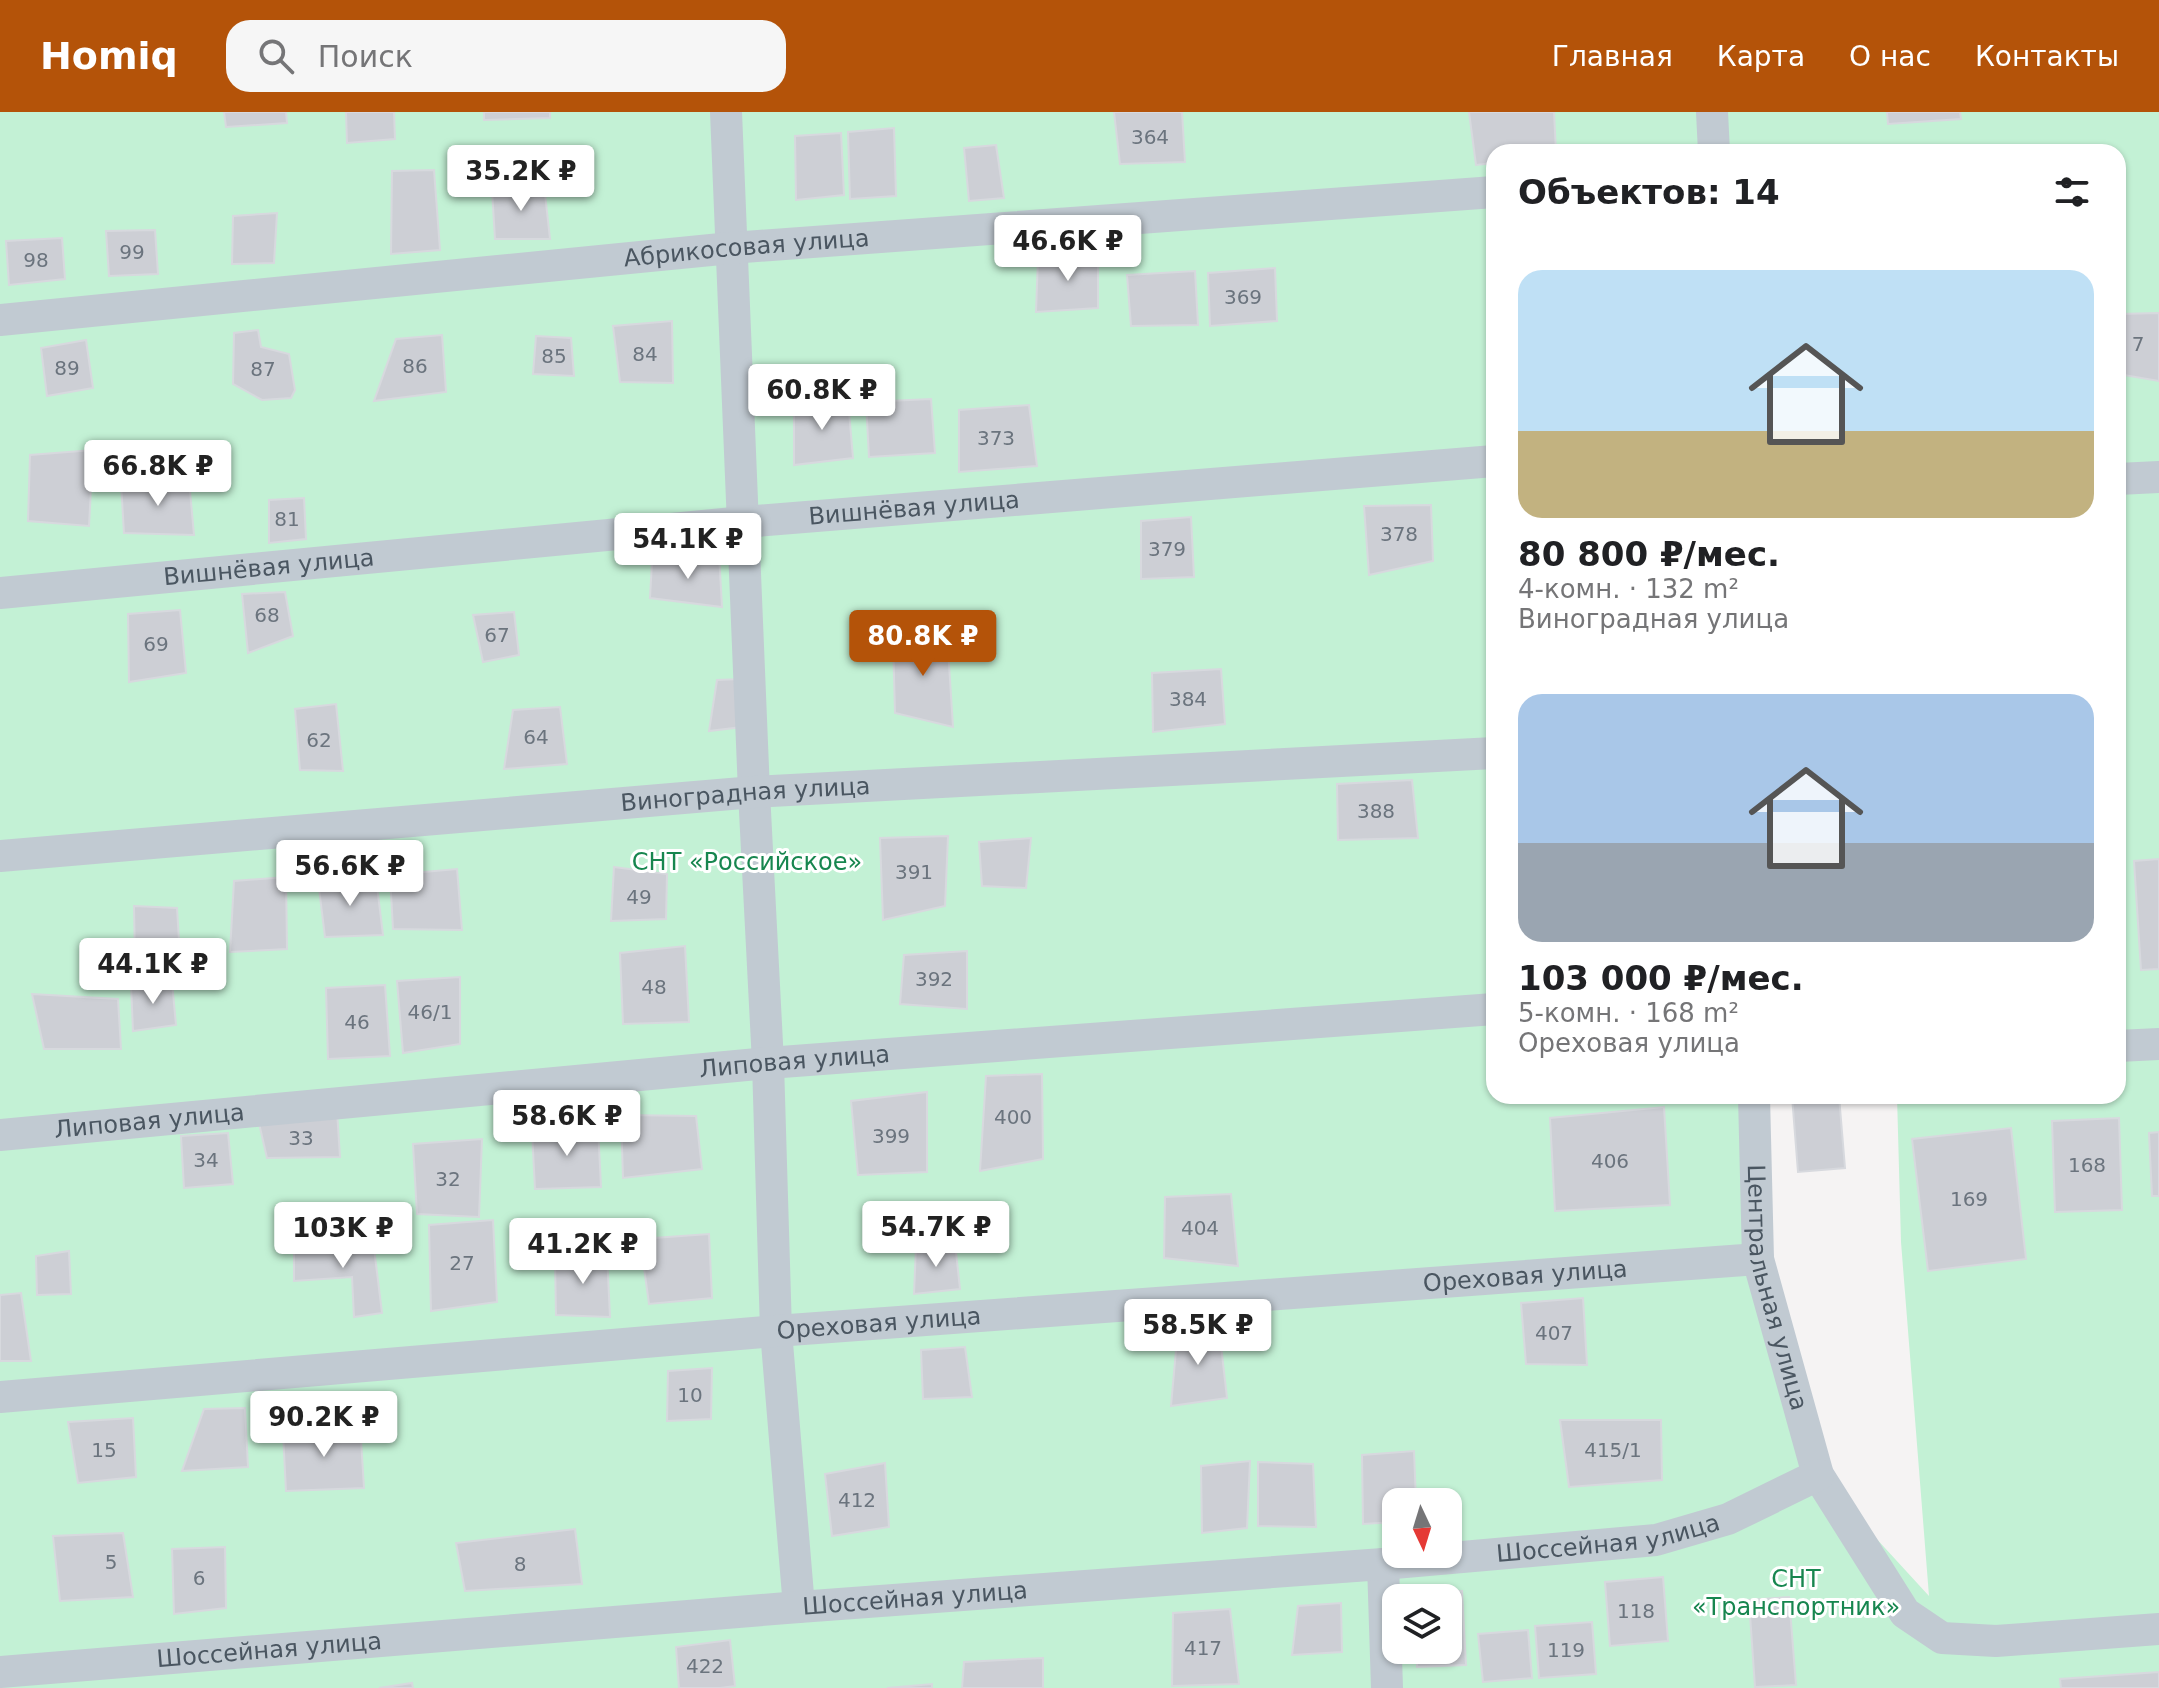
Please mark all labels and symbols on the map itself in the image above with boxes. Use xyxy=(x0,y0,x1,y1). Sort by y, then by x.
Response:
house number: 364 xyxy=(1131,125,1169,149)
pin: 35.2K ₽ xyxy=(447,145,595,213)
pin: 46.6K ₽ xyxy=(994,215,1142,283)
street label: Абрикосовая улица xyxy=(622,224,870,272)
house number: 99 xyxy=(119,240,145,264)
house number: 98 xyxy=(23,248,49,272)
house number: 369 xyxy=(1224,285,1262,309)
house number: 7 xyxy=(2132,332,2144,356)
house number: 84 xyxy=(632,342,658,366)
house number: 85 xyxy=(541,344,567,368)
house number: 86 xyxy=(402,354,428,378)
house number: 89 xyxy=(54,356,80,380)
house number: 87 xyxy=(250,357,276,381)
pin: 60.8K ₽ xyxy=(748,364,896,432)
house number: 373 xyxy=(977,426,1015,450)
pin: 66.8K ₽ xyxy=(84,440,232,508)
street label: Вишнёвая улица xyxy=(807,486,1021,531)
house number: 81 xyxy=(274,507,300,531)
pin: 54.1K ₽ xyxy=(614,513,762,581)
house number: 378 xyxy=(1380,522,1418,546)
house number: 379 xyxy=(1148,537,1186,561)
street label: Вишнёвая улица xyxy=(162,543,375,591)
house number: 68 xyxy=(254,603,280,627)
pin: 80.8K ₽ xyxy=(849,610,997,678)
house number: 67 xyxy=(484,623,510,647)
house number: 69 xyxy=(143,632,169,656)
house number: 384 xyxy=(1169,687,1207,711)
house number: 64 xyxy=(523,725,549,749)
house number: 62 xyxy=(306,728,332,752)
street label: Виноградная улица xyxy=(619,772,871,817)
house number: 388 xyxy=(1357,799,1395,823)
pin: 56.6K ₽ xyxy=(276,840,424,908)
park label: СНТ «Российское» xyxy=(632,848,862,876)
house number: 391 xyxy=(895,860,933,884)
house number: 49 xyxy=(626,885,652,909)
pin: 44.1K ₽ xyxy=(79,938,227,1006)
house number: 392 xyxy=(915,967,953,991)
house number: 48 xyxy=(641,975,667,999)
house number: 46/1 xyxy=(408,1000,452,1024)
house number: 46 xyxy=(344,1010,370,1034)
street label: Липовая улица xyxy=(698,1040,891,1083)
pin: 58.6K ₽ xyxy=(493,1090,641,1158)
street label: Липовая улица xyxy=(53,1098,246,1144)
house number: 400 xyxy=(994,1105,1032,1129)
house number: 399 xyxy=(872,1124,910,1148)
house number: 33 xyxy=(288,1126,314,1150)
house number: 34 xyxy=(193,1148,219,1172)
house number: 406 xyxy=(1591,1149,1629,1173)
house number: 168 xyxy=(2068,1153,2106,1177)
street label: Центральная улица xyxy=(1742,1164,1813,1414)
house number: 32 xyxy=(435,1167,461,1191)
house number: 169 xyxy=(1950,1187,1988,1211)
pin: 54.7K ₽ xyxy=(862,1201,1010,1269)
pin: 103K ₽ xyxy=(278,1202,408,1270)
house number: 404 xyxy=(1181,1216,1219,1240)
pin: 41.2K ₽ xyxy=(509,1218,657,1286)
house number: 27 xyxy=(449,1251,475,1275)
street label: Ореховая улица xyxy=(1422,1255,1628,1298)
pin: 58.5K ₽ xyxy=(1124,1299,1272,1367)
street label: Ореховая улица xyxy=(776,1302,982,1345)
house number: 407 xyxy=(1535,1321,1573,1345)
house number: 10 xyxy=(677,1383,703,1407)
pin: 90.2K ₽ xyxy=(250,1391,398,1459)
house number: 15 xyxy=(91,1438,117,1462)
house number: 415/1 xyxy=(1584,1438,1642,1462)
house number: 412 xyxy=(838,1488,876,1512)
north arrow xyxy=(1382,1488,1462,1568)
street label: Шоссейная улица xyxy=(1495,1508,1723,1568)
house number: 5 xyxy=(105,1550,117,1574)
house number: 8 xyxy=(514,1552,526,1576)
park label: СНТ «Транспортник» xyxy=(1692,1565,1900,1621)
house number: 6 xyxy=(193,1566,205,1590)
street label: Шоссейная улица xyxy=(801,1576,1029,1621)
house number: 118 xyxy=(1617,1599,1655,1623)
street label: Шоссейная улица xyxy=(155,1627,383,1673)
house number: 417 xyxy=(1184,1636,1222,1660)
house number: 119 xyxy=(1547,1638,1585,1662)
house number: 422 xyxy=(686,1654,724,1678)

